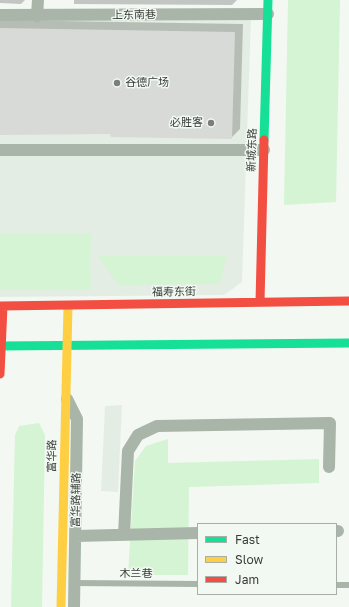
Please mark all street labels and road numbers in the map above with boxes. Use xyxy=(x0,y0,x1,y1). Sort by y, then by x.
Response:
street label: 上东南巷 xyxy=(112,8,156,22)
street label: 新城东路 xyxy=(245,128,259,172)
street label: 福寿东街 xyxy=(152,285,196,299)
street label: 富华路 xyxy=(45,439,59,473)
street label: 富华路辅路 xyxy=(69,472,83,528)
street label: 木兰巷 xyxy=(120,567,152,581)

